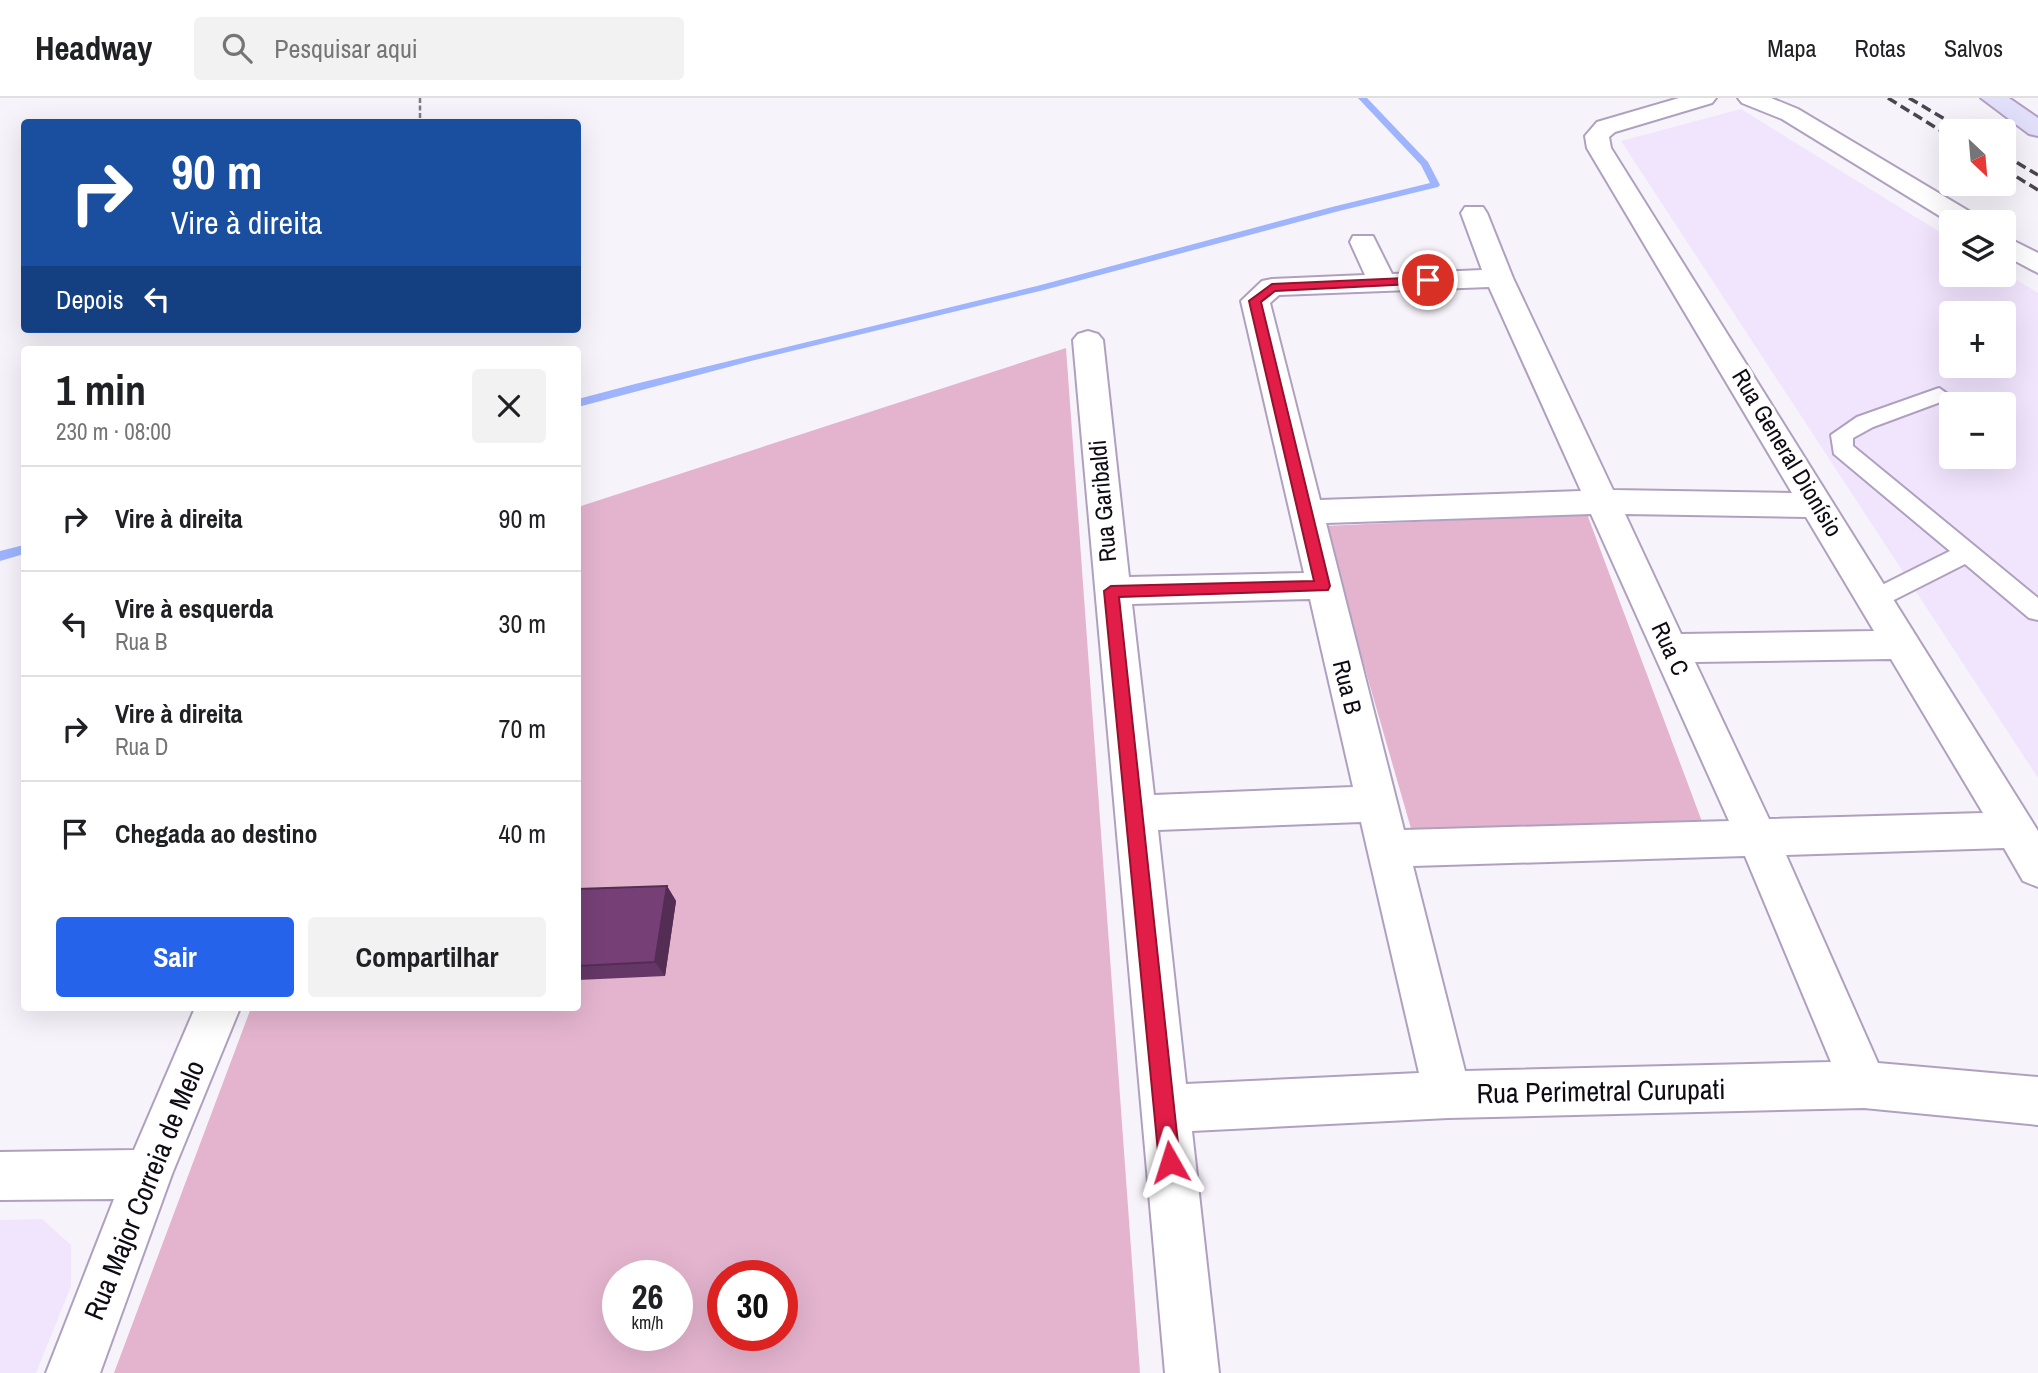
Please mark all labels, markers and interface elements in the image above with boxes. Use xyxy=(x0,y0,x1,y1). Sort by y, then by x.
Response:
search box xyxy=(194,17,684,80)
text: Headway xyxy=(35,26,152,70)
icon: search xyxy=(218,29,256,67)
text: Pesquisar aqui xyxy=(274,31,418,66)
text: Mapa xyxy=(1767,32,1817,64)
text: Rotas xyxy=(1855,32,1906,64)
text: Salvos xyxy=(1944,32,2003,64)
north arrow xyxy=(1939,119,2016,196)
map controls xyxy=(1939,119,2016,469)
text: 90 m xyxy=(171,138,263,204)
icon: right xyxy=(56,147,147,238)
text: Vire à direita xyxy=(171,201,322,244)
button: layers xyxy=(1939,210,2016,287)
pin xyxy=(1398,250,1458,310)
icon: arrive xyxy=(1409,261,1447,299)
icon: left xyxy=(138,280,176,318)
text: Depois xyxy=(56,282,124,317)
button: + xyxy=(1939,301,2016,378)
text: 1 min xyxy=(56,362,146,418)
street label: Rua General Dionísio xyxy=(1725,363,1851,542)
button: close xyxy=(472,369,546,443)
button: − xyxy=(1939,392,2016,469)
text: 230 m · 08:00 xyxy=(56,416,171,447)
street label: Rua Garibaldi xyxy=(1081,439,1123,564)
icon: right xyxy=(56,500,94,538)
text: Vire à direita xyxy=(115,501,243,536)
text: 90 m xyxy=(499,501,546,536)
text: Vire à esquerda xyxy=(115,591,273,626)
icon: left xyxy=(56,605,94,643)
text: 30 m xyxy=(499,606,546,641)
street label: Rua C xyxy=(1645,617,1697,681)
text: Rua B xyxy=(115,626,167,657)
street label: Rua B xyxy=(1326,656,1370,717)
text: Vire à direita xyxy=(115,696,243,731)
icon: right xyxy=(56,710,94,748)
text: 70 m xyxy=(499,711,546,746)
text: Rua D xyxy=(115,731,168,762)
icon: arrive xyxy=(56,815,94,853)
text: Chegada ao destino xyxy=(115,816,318,851)
text: 40 m xyxy=(499,816,546,851)
button: Sair xyxy=(56,917,294,997)
button: Compartilhar xyxy=(308,917,546,997)
street label: Rua Major Correia de Melo xyxy=(75,1055,213,1325)
street label: Rua Perimetral Curupati xyxy=(1476,1070,1726,1112)
position arrow xyxy=(1133,1125,1207,1199)
speed limit sign: 30 xyxy=(707,1260,798,1351)
text: 26 xyxy=(632,1273,663,1320)
text: km/h xyxy=(632,1310,664,1335)

